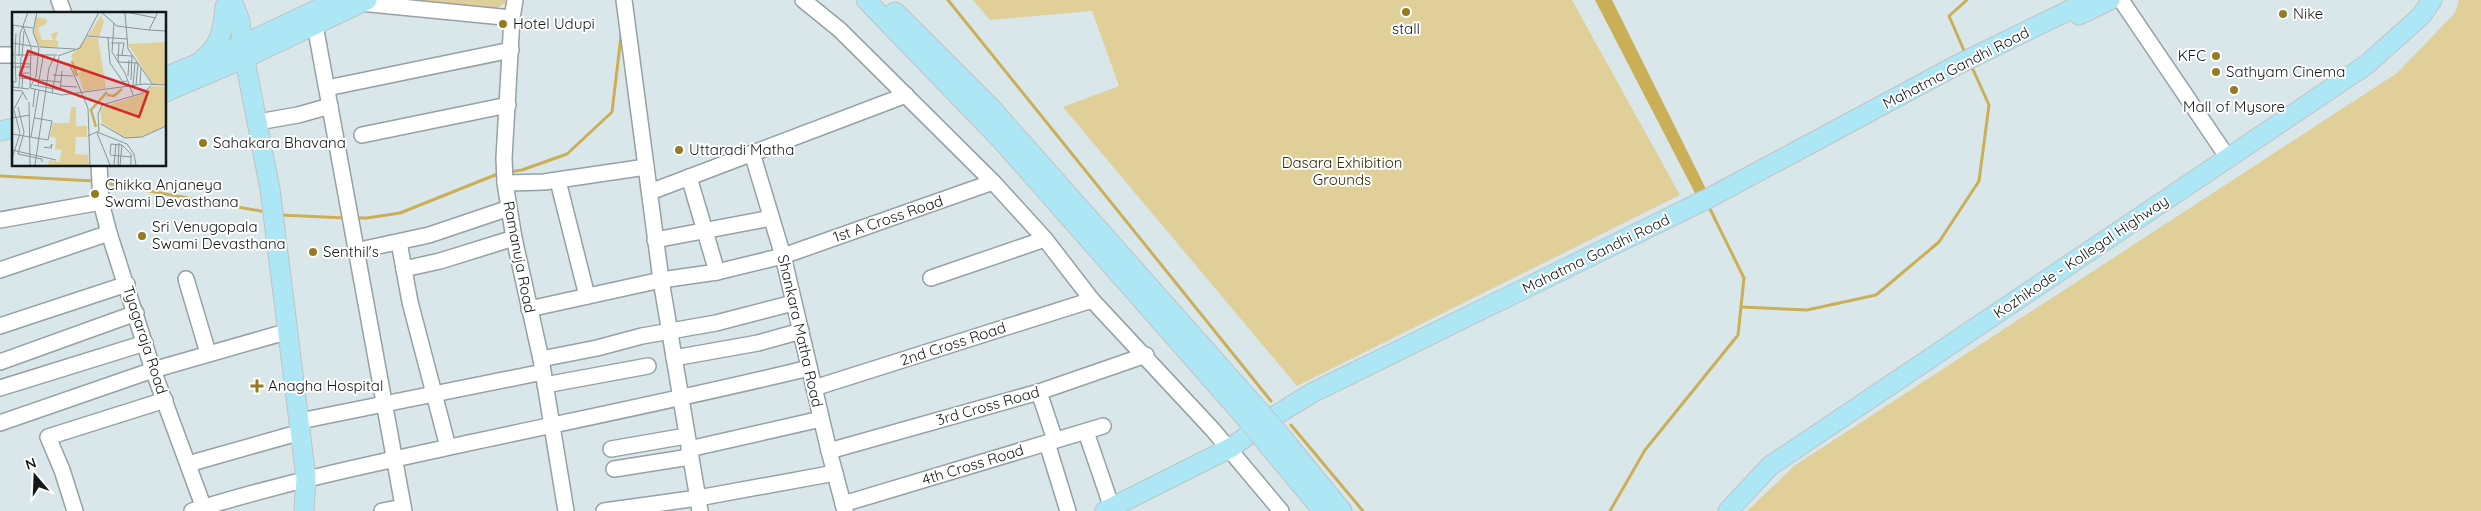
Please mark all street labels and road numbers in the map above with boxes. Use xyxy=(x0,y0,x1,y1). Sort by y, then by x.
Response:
street label: Mahatma Gandhi Road xyxy=(1879,22,2032,113)
street label: 1st A Cross Road xyxy=(830,191,945,246)
street label: Kozhikode - Kollegal Highway xyxy=(1990,191,2172,322)
street label: Ramanuja Road xyxy=(499,199,540,314)
street label: Mahatma Gandhi Road xyxy=(1519,210,1673,298)
street label: Shankara Matha Road xyxy=(774,253,827,409)
street label: Tyagaraja Road xyxy=(119,283,172,396)
street label: 2nd Cross Road xyxy=(898,318,1008,370)
street label: 3rd Cross Road xyxy=(934,382,1042,429)
street label: 4th Cross Road xyxy=(920,440,1026,489)

